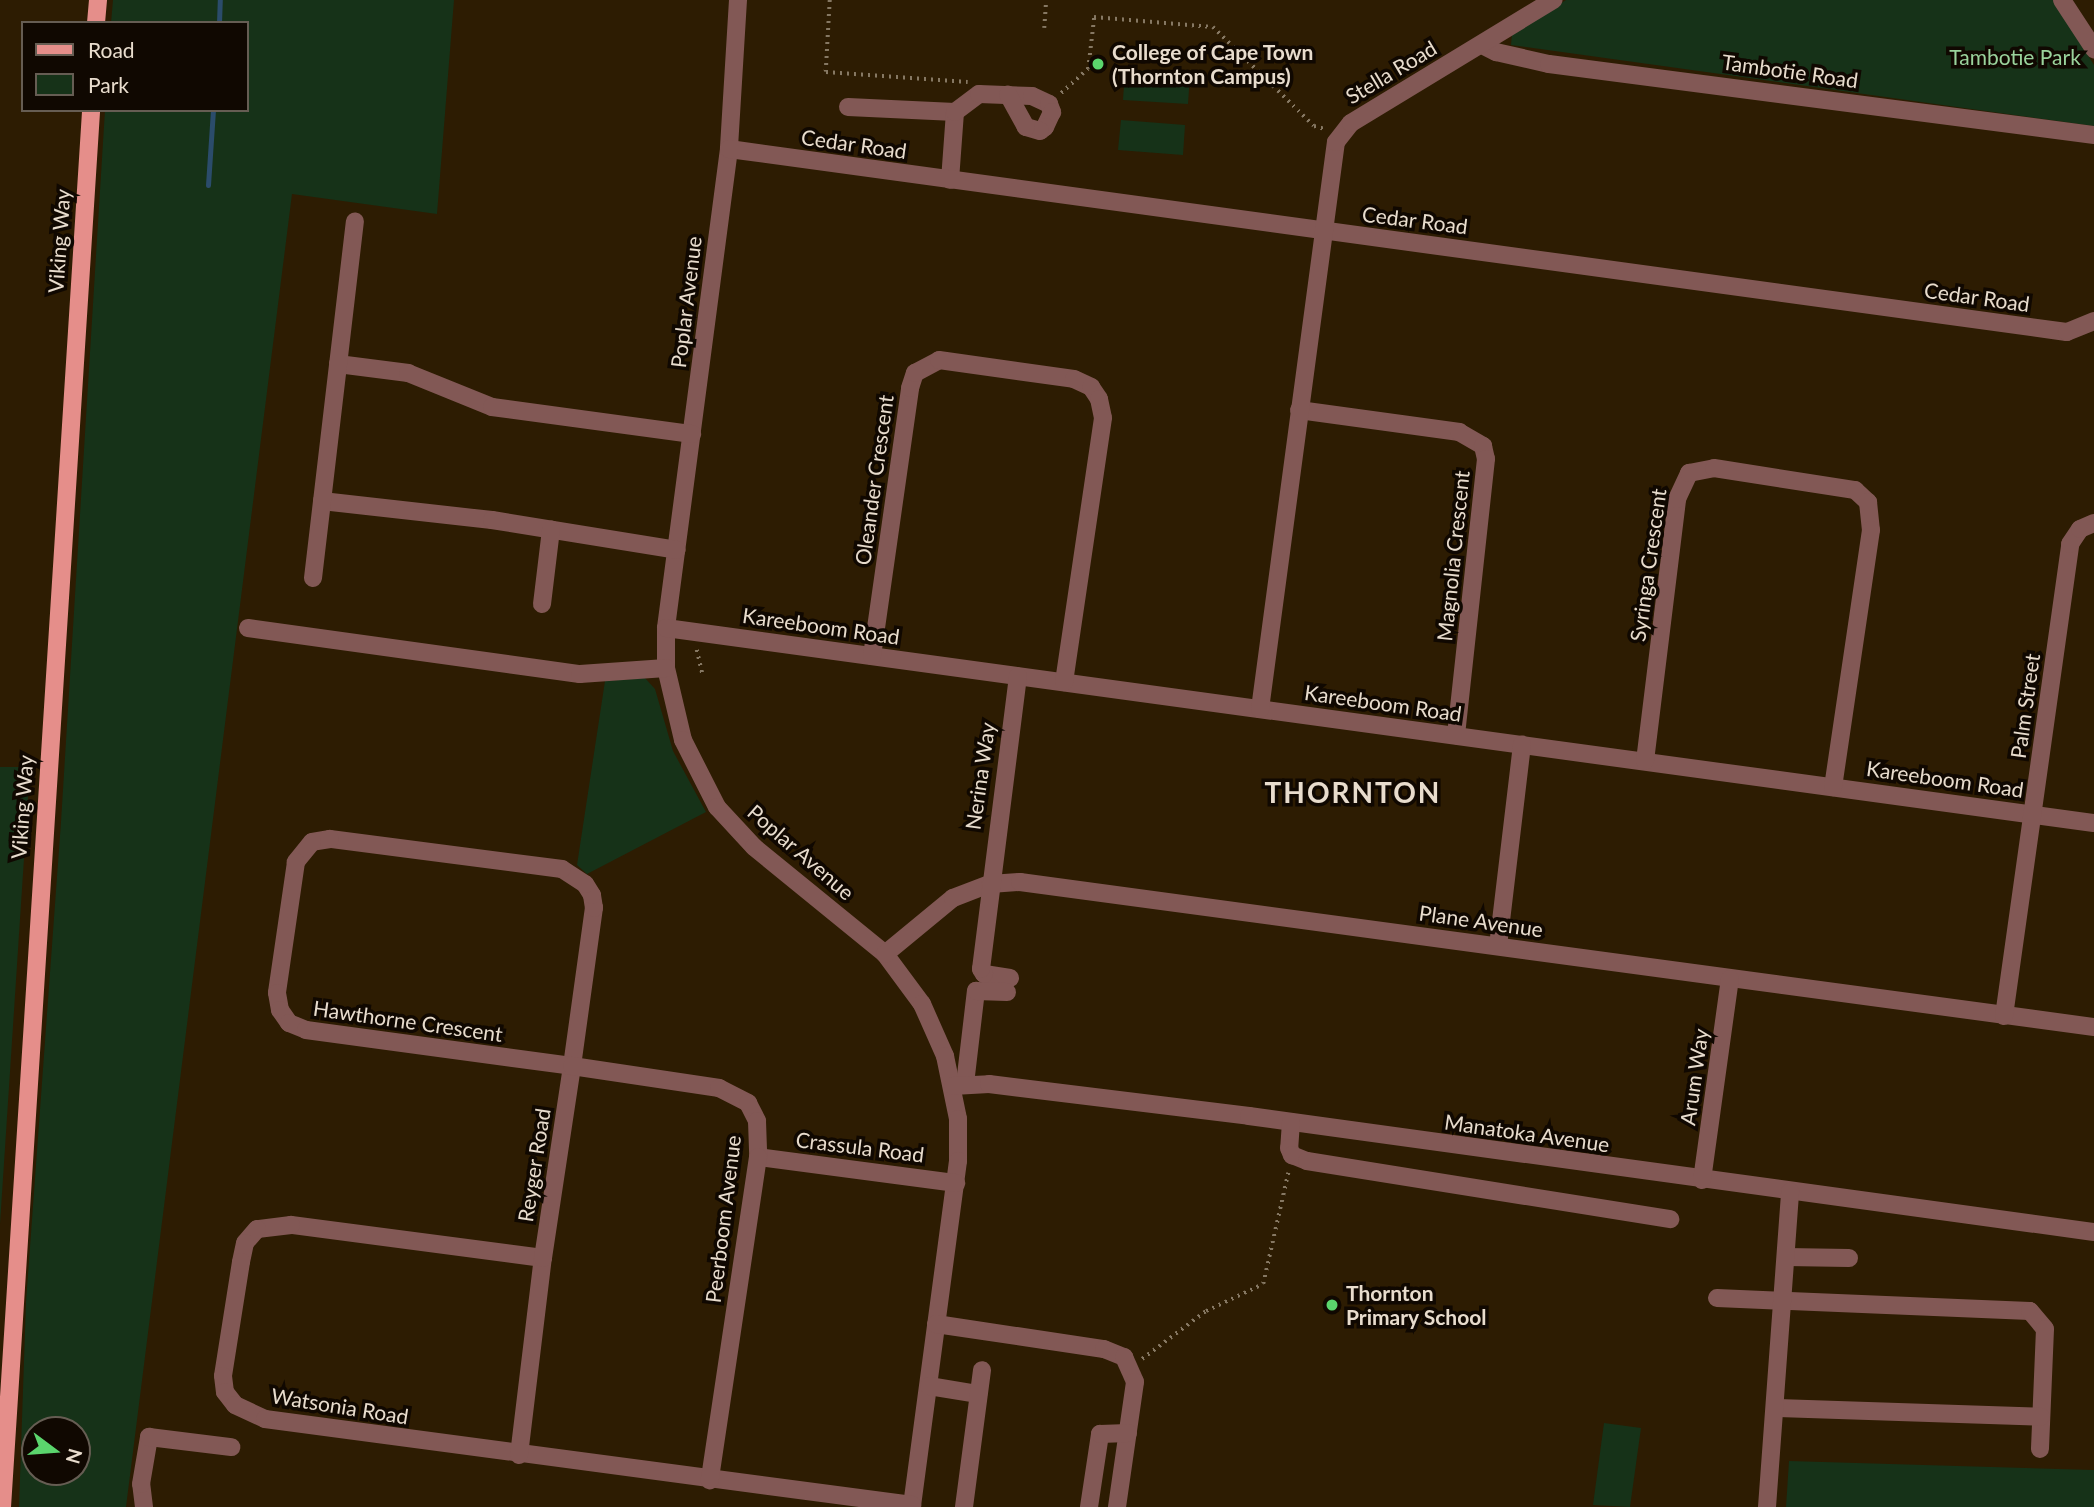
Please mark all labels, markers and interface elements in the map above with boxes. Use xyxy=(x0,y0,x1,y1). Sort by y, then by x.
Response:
legend xyxy=(21,21,248,112)
street label: Stella Road xyxy=(1341,35,1441,109)
text: Road xyxy=(88,37,135,62)
place label: College of Cape Town (Thornton Campus) xyxy=(1112,39,1314,89)
park label: Tambotie Park xyxy=(1949,44,2081,70)
street label: Tambotie Road xyxy=(1720,49,1860,93)
marker: College of Cape Town (Thornton Campus) xyxy=(1090,56,1106,72)
text: Park xyxy=(88,72,129,97)
street label: Cedar Road xyxy=(799,124,909,164)
street label: Viking Way xyxy=(43,188,75,294)
street label: Cedar Road xyxy=(1361,201,1469,239)
street label: Poplar Avenue xyxy=(665,234,707,370)
street label: Cedar Road xyxy=(1922,277,2032,317)
street label: Oleander Crescent xyxy=(850,393,898,567)
street label: Magnolia Crescent xyxy=(1432,469,1474,643)
street label: Syringa Crescent xyxy=(1625,487,1671,643)
street label: Kareeboom Road xyxy=(741,602,901,650)
street label: Palm Street xyxy=(2005,652,2045,760)
street label: Kareeboom Road xyxy=(1303,679,1463,727)
street label: Nerina Way xyxy=(960,720,1000,832)
street label: Viking Way xyxy=(6,754,38,860)
street label: Kareeboom Road xyxy=(1865,755,2025,803)
district label: THORNTON xyxy=(1266,775,1440,809)
street label: Poplar Avenue xyxy=(742,799,860,905)
street label: Plane Avenue xyxy=(1417,900,1545,942)
street label: Hawthorne Crescent xyxy=(312,995,504,1047)
street label: Arum Way xyxy=(1675,1027,1713,1127)
street label: Reyger Road xyxy=(513,1106,555,1224)
street label: Manatoka Avenue xyxy=(1443,1109,1611,1157)
street label: Crassula Road xyxy=(794,1127,926,1167)
street label: Peerboom Avenue xyxy=(700,1133,746,1305)
place label: Thornton Primary School xyxy=(1346,1280,1487,1330)
marker: Thornton Primary School xyxy=(1324,1297,1340,1313)
street label: Watsonia Road xyxy=(270,1383,410,1429)
north arrow xyxy=(21,1416,91,1486)
text: N xyxy=(62,1446,88,1467)

